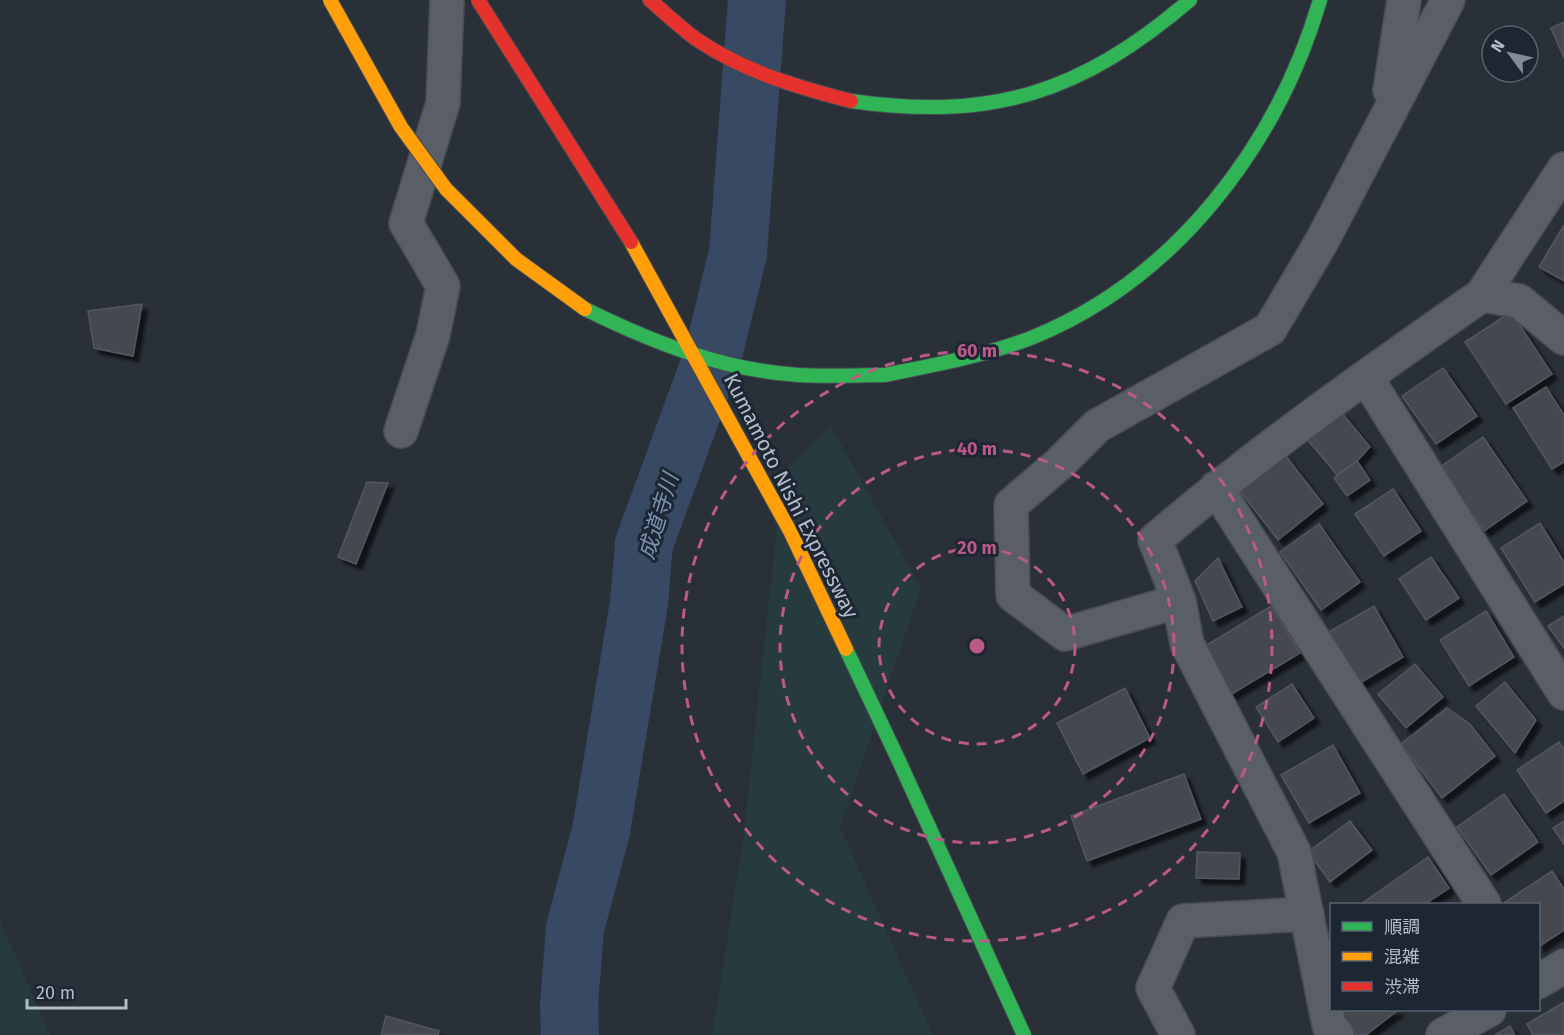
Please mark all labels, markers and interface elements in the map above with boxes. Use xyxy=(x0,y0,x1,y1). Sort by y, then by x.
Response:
north arrow xyxy=(1480,24,1540,84)
text: N xyxy=(1487,36,1509,56)
text: 60 m xyxy=(957,340,997,362)
street label: Kumamoto Nishi Expressway xyxy=(718,369,864,623)
text: 40 m xyxy=(957,438,997,460)
water label: 成道寺川 xyxy=(633,468,685,562)
text: 20 m xyxy=(957,537,997,559)
centre of rings xyxy=(967,636,987,656)
legend xyxy=(1330,903,1540,1011)
text: 順調 xyxy=(1384,916,1420,938)
text: 混雑 xyxy=(1384,946,1420,968)
scale bar xyxy=(27,972,126,1010)
text: 渋滞 xyxy=(1384,976,1420,998)
text: 20 m xyxy=(36,982,75,1004)

